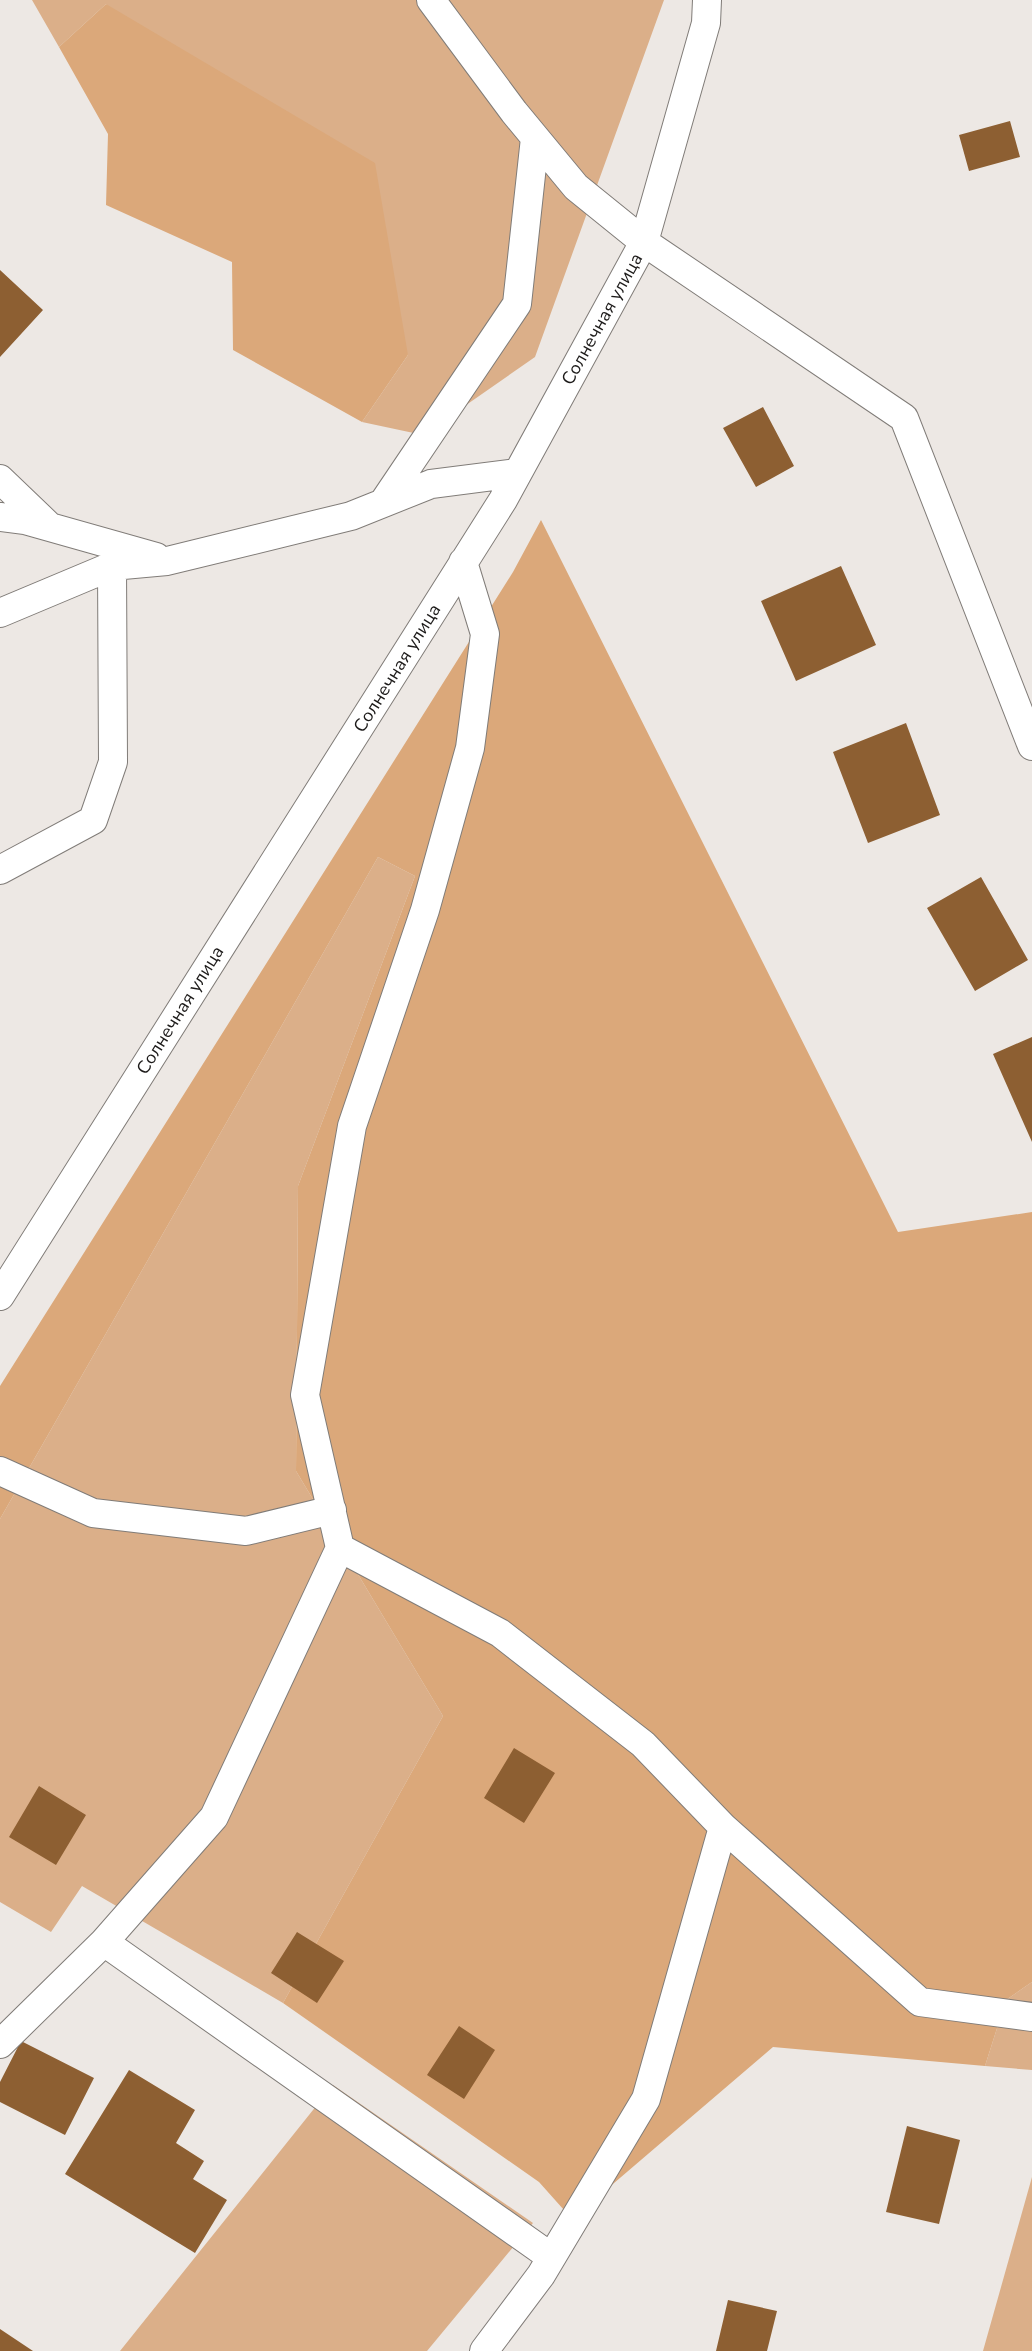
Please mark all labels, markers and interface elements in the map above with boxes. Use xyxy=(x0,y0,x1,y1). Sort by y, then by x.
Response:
street label: Солнечная улица xyxy=(556,249,648,389)
street label: Солнечная улица xyxy=(348,599,446,737)
street label: Солнечная улица xyxy=(131,941,229,1079)

